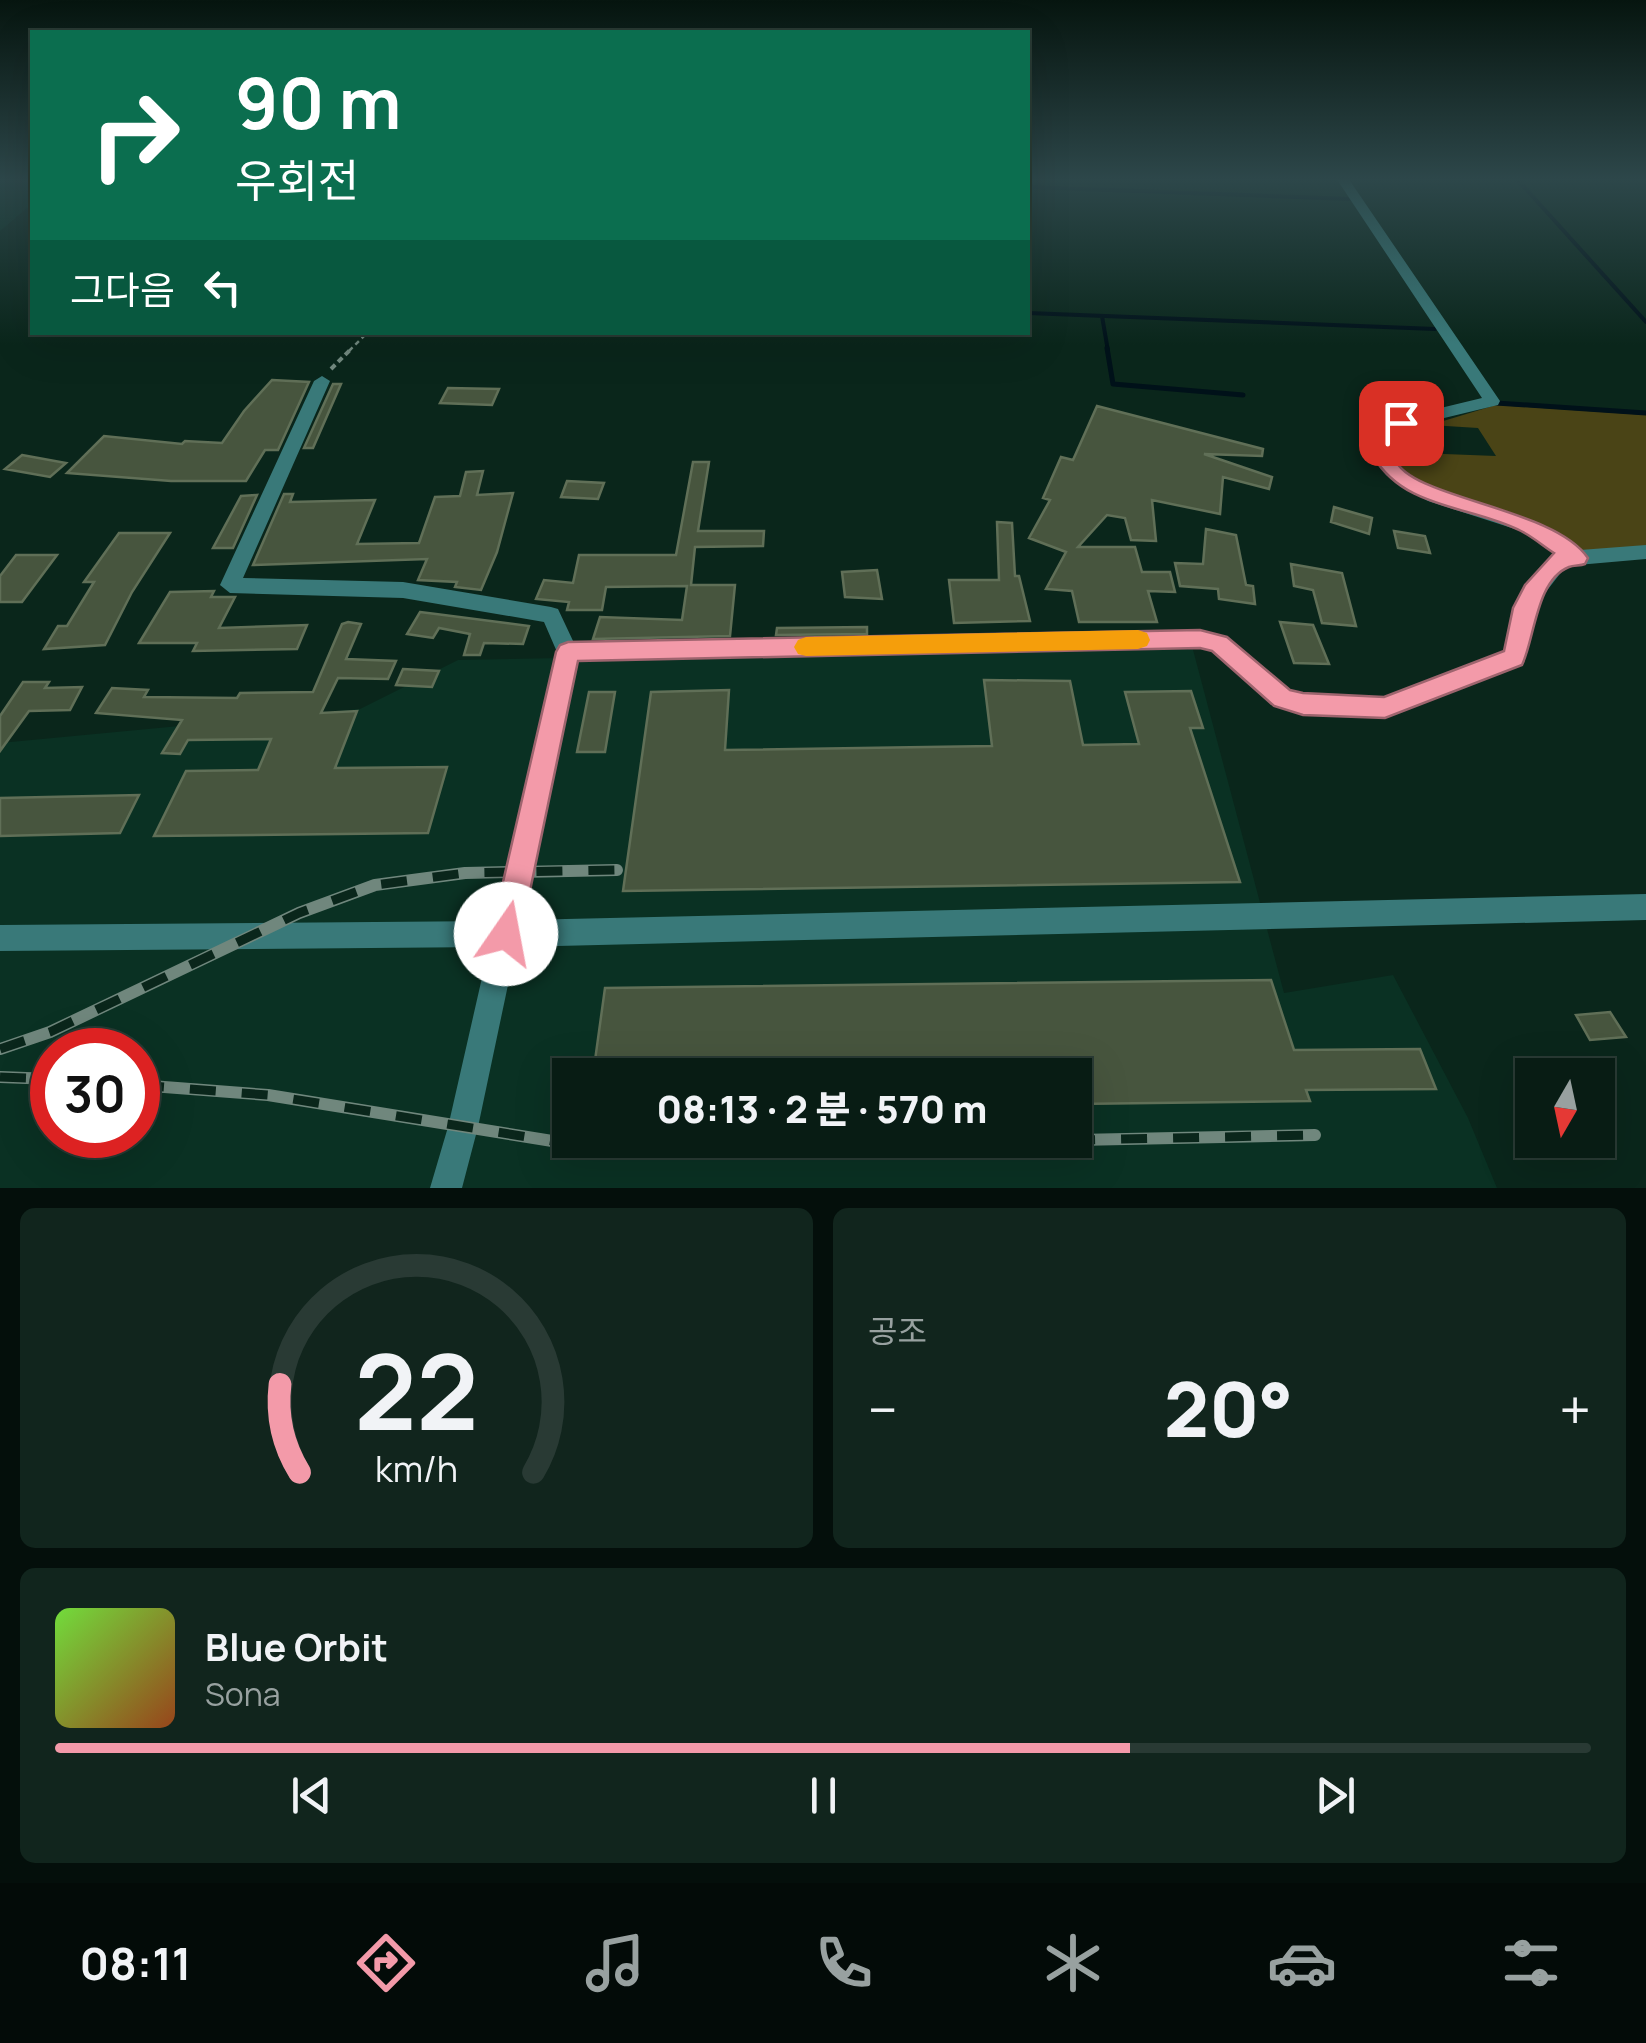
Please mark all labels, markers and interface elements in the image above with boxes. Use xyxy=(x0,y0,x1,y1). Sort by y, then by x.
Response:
text: 90 m xyxy=(235,54,402,150)
icon: right xyxy=(70,70,200,200)
text: 우회전 xyxy=(235,149,359,211)
icon: left xyxy=(195,260,250,315)
text: 그다음 xyxy=(70,263,175,315)
pin xyxy=(1359,381,1444,466)
icon: arrive xyxy=(1374,396,1429,451)
position arrow xyxy=(454,882,558,986)
speed limit sign: 30 xyxy=(30,1028,160,1158)
north arrow xyxy=(1515,1058,1615,1158)
map controls xyxy=(1515,1058,1615,1158)
text: 08:13 · 2 분 · 570 m xyxy=(657,1082,987,1134)
text: 공조 xyxy=(868,1309,927,1353)
text: 22 xyxy=(355,1319,478,1461)
text: 20° xyxy=(1164,1357,1293,1460)
text: − xyxy=(868,1371,898,1447)
text: + xyxy=(1559,1371,1591,1447)
text: km/h xyxy=(375,1444,458,1493)
text: Blue Orbit xyxy=(205,1620,388,1672)
text: Sona xyxy=(205,1672,280,1716)
icon: previous xyxy=(284,1768,339,1823)
icon: pause xyxy=(796,1768,851,1823)
icon: next xyxy=(1308,1768,1363,1823)
icon: directions xyxy=(351,1928,421,1998)
icon: music xyxy=(580,1928,650,1998)
icon: phone xyxy=(809,1928,879,1998)
icon: climate xyxy=(1038,1928,1108,1998)
icon: car xyxy=(1267,1928,1337,1998)
icon: filters xyxy=(1496,1928,1566,1998)
text: 08:11 xyxy=(80,1932,192,1994)

